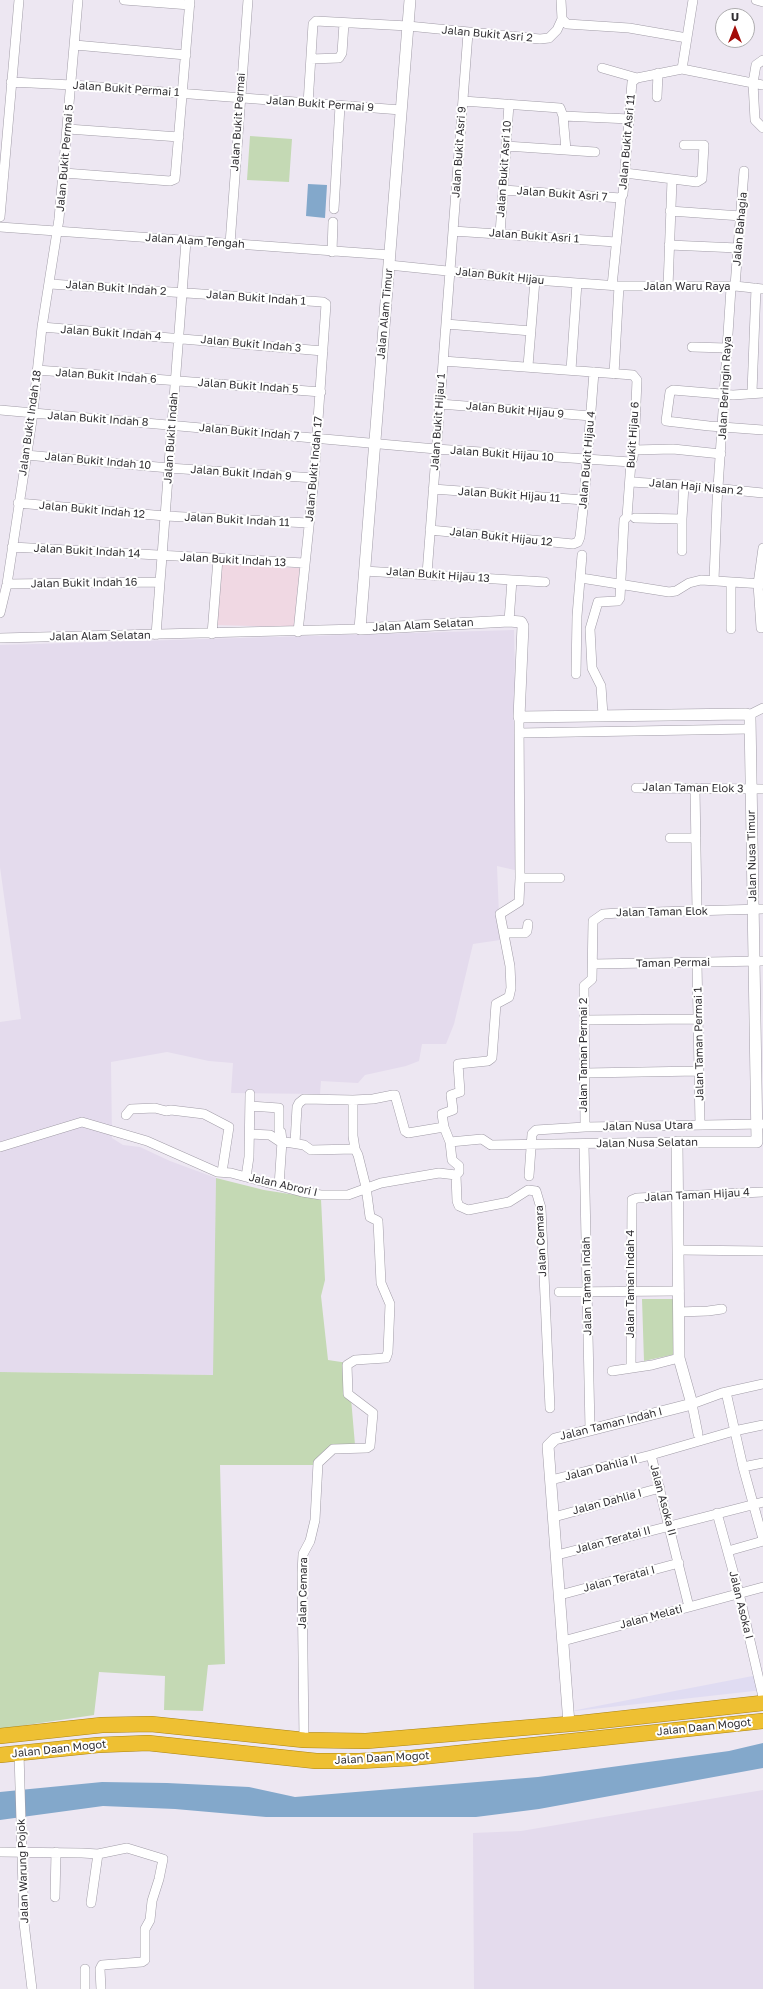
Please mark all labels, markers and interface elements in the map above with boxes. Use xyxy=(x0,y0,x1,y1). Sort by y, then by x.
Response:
north arrow xyxy=(715,8,755,48)
text: U xyxy=(731,10,739,23)
street label: Jalan Bukit Asri 2 xyxy=(441,23,533,45)
street label: Jalan Bukit Permai xyxy=(228,72,248,172)
street label: Jalan Bukit Permai 1 xyxy=(72,79,180,99)
street label: Jalan Bukit Permai 9 xyxy=(266,94,374,114)
street label: Jalan Bukit Asri 11 xyxy=(616,94,638,190)
street label: Jalan Bukit Permai 5 xyxy=(54,104,76,212)
street label: Jalan Bukit Asri 9 xyxy=(449,106,469,198)
street label: Jalan Bukit Asri 10 xyxy=(494,120,514,218)
street label: Jalan Bukit Asri 7 xyxy=(516,184,608,204)
street label: Jalan Bahagia xyxy=(730,192,750,266)
street label: Jalan Bukit Asri 1 xyxy=(488,226,580,246)
street label: Jalan Alam Tengah xyxy=(145,231,245,251)
street label: Jalan Bukit Hijau xyxy=(455,265,545,287)
street label: Jalan Alam Timur xyxy=(374,268,396,360)
street label: Jalan Bukit Indah 2 xyxy=(65,278,167,298)
street label: Jalan Waru Raya xyxy=(643,280,731,294)
street label: Jalan Bukit Indah 1 xyxy=(206,288,306,308)
street label: Jalan Bukit Indah 4 xyxy=(60,323,162,343)
street label: Jalan Bukit Indah 3 xyxy=(200,333,302,355)
street label: Jalan Beringin Raya xyxy=(716,336,734,440)
street label: Jalan Bukit Indah 6 xyxy=(55,366,157,386)
street label: Jalan Bukit Indah 18 xyxy=(16,369,44,477)
street label: Jalan Bukit Hijau 1 xyxy=(428,373,448,471)
street label: Jalan Bukit Indah 5 xyxy=(197,376,299,396)
street label: Jalan Bukit Indah xyxy=(161,392,181,484)
street label: Jalan Bukit Hijau 9 xyxy=(465,399,565,421)
street label: Bukit Hijau 6 xyxy=(624,401,642,469)
street label: Jalan Bukit Indah 8 xyxy=(47,409,149,429)
street label: Jalan Bukit Hijau 4 xyxy=(576,410,598,510)
street label: Jalan Bukit Indah 17 xyxy=(303,416,325,522)
street label: Jalan Bukit Indah 7 xyxy=(198,421,300,443)
street label: Jalan Bukit Hijau 10 xyxy=(450,444,554,464)
street label: Jalan Bukit Indah 10 xyxy=(44,450,152,472)
street label: Jalan Bukit Indah 9 xyxy=(190,463,292,483)
street label: Jalan Haji Nisan 2 xyxy=(649,476,743,498)
street label: Jalan Bukit Hijau 11 xyxy=(457,485,561,505)
street label: Jalan Bukit Indah 12 xyxy=(38,499,146,521)
street label: Jalan Bukit Indah 11 xyxy=(184,511,290,529)
street label: Jalan Bukit Hijau 12 xyxy=(449,525,553,549)
street label: Jalan Bukit Indah 14 xyxy=(33,542,141,560)
street label: Jalan Bukit Indah 13 xyxy=(180,551,286,569)
street label: Jalan Bukit Hijau 13 xyxy=(386,565,490,585)
street label: Jalan Bukit Indah 16 xyxy=(31,575,137,591)
street label: Jalan Alam Selatan xyxy=(372,616,474,634)
street label: Jalan Alam Selatan xyxy=(49,629,151,643)
street label: Jalan Taman Elok 3 xyxy=(642,781,744,795)
street label: Jalan Nusa Timur xyxy=(745,810,759,902)
street label: Jalan Taman Elok xyxy=(616,905,708,919)
street label: Taman Permai xyxy=(636,956,710,970)
street label: Jalan Taman Permai 1 xyxy=(691,987,707,1101)
street label: Jalan Taman Permai 2 xyxy=(577,998,591,1112)
street label: Jalan Nusa Utara xyxy=(603,1119,693,1133)
street label: Jalan Nusa Selatan xyxy=(596,1136,698,1150)
street label: Jalan Abrori I xyxy=(247,1171,319,1199)
street label: Jalan Taman Hijau 4 xyxy=(644,1186,750,1204)
street label: Jalan Cemara xyxy=(533,1205,549,1277)
street label: Jalan Taman Indah 4 xyxy=(624,1230,638,1338)
street label: Jalan Taman Indah xyxy=(580,1236,594,1336)
street label: Jalan Taman Indah I xyxy=(558,1405,664,1443)
street label: Jalan Dahlia II xyxy=(563,1453,639,1483)
street label: Jalan Asoka II xyxy=(647,1463,679,1537)
street label: Jalan Dahlia I xyxy=(571,1486,643,1518)
street label: Jalan Teratai II xyxy=(574,1524,652,1556)
street label: Jalan Cemara xyxy=(296,1557,310,1629)
street label: Jalan Teratai I xyxy=(582,1563,656,1595)
street label: Jalan Asoka I xyxy=(726,1570,756,1640)
street label: Jalan Melati xyxy=(618,1602,684,1632)
street label: Jalan Daan Mogot xyxy=(656,1715,752,1739)
street label: Jalan Daan Mogot xyxy=(11,1737,107,1761)
street label: Jalan Daan Mogot xyxy=(334,1749,430,1767)
street label: Jalan Warung Pojok xyxy=(15,1819,31,1923)

